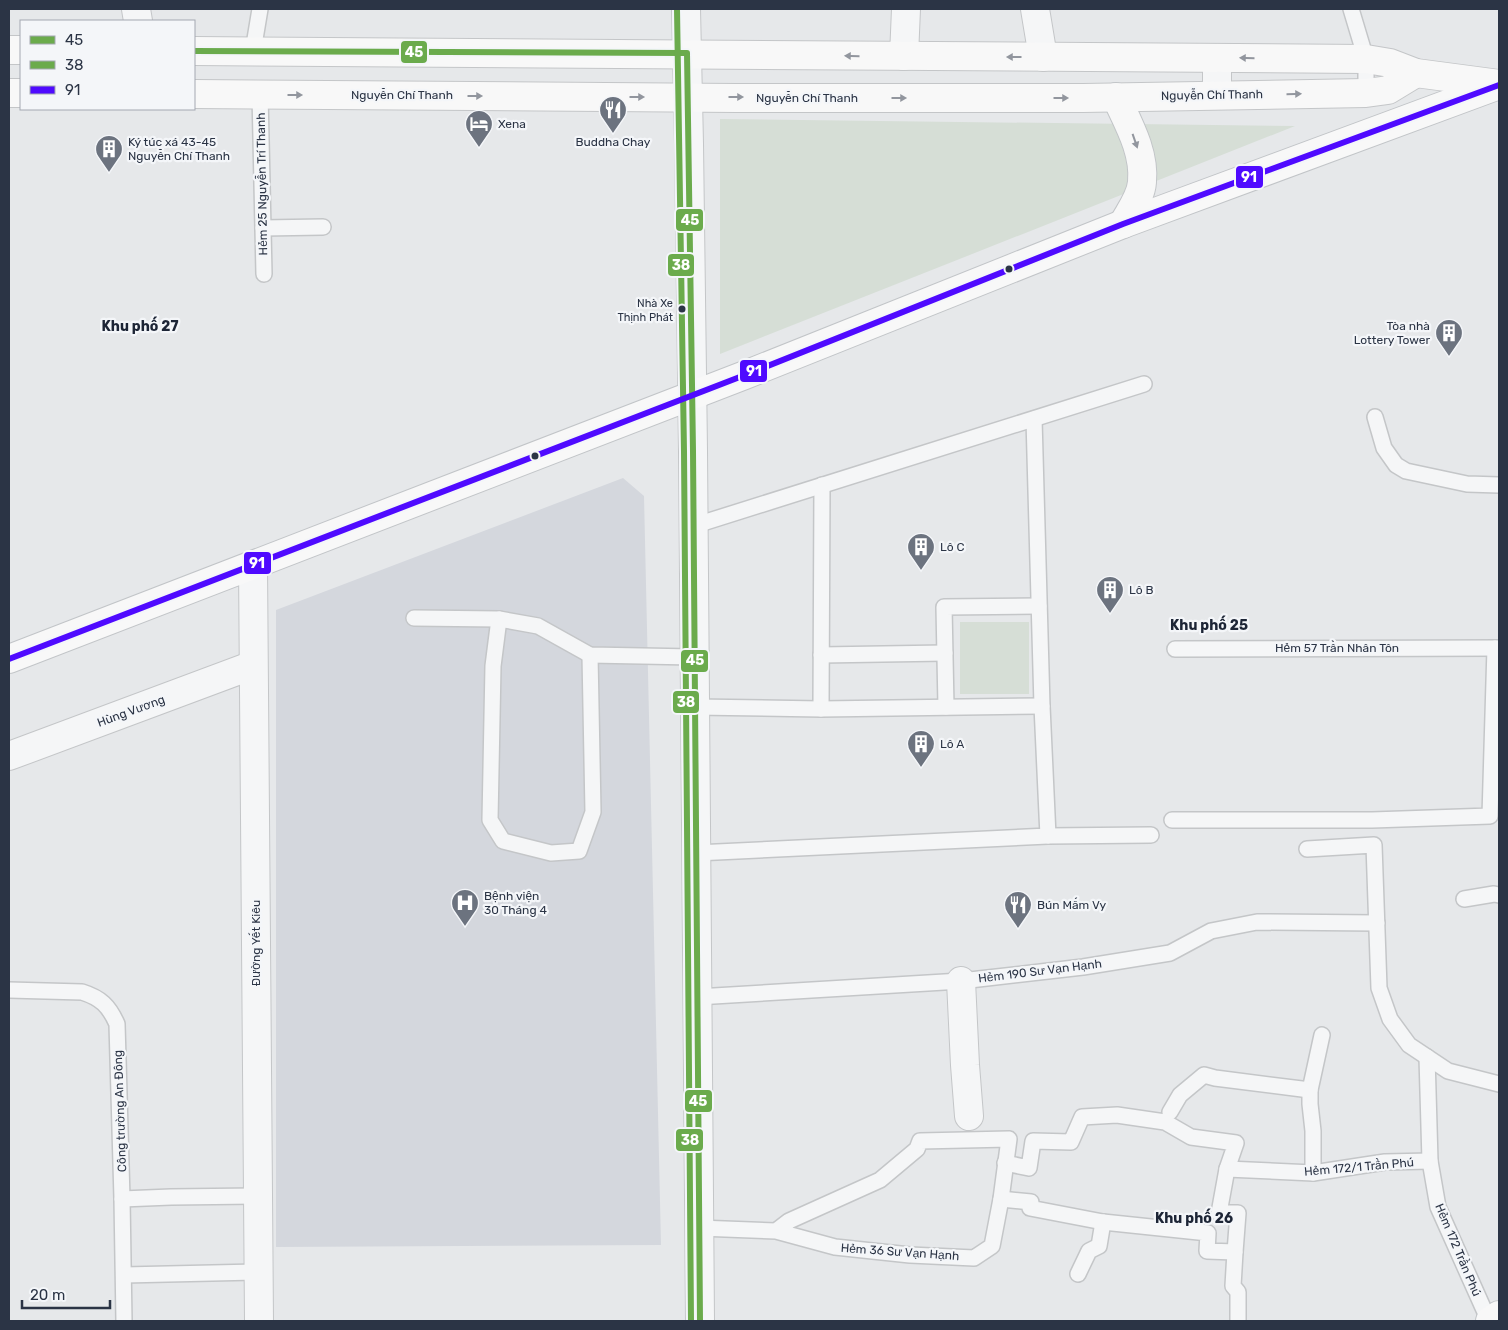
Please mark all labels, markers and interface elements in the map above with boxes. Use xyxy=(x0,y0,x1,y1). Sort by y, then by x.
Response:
legend xyxy=(20,20,195,110)
text: 45 xyxy=(65,31,83,49)
line badge: 45 xyxy=(400,40,428,64)
text: 45 xyxy=(405,44,423,61)
one-way arrow xyxy=(843,52,859,60)
one-way arrow xyxy=(1006,53,1022,61)
one-way arrow xyxy=(1238,54,1254,62)
text: 38 xyxy=(65,56,84,74)
text: 91 xyxy=(65,81,80,99)
street label: Nguyễn Chí Thanh xyxy=(1161,87,1263,103)
street label: Nguyễn Chí Thanh xyxy=(351,88,453,102)
one-way arrow xyxy=(1286,90,1302,98)
one-way arrow xyxy=(287,91,303,99)
street label: Nguyễn Chí Thanh xyxy=(756,91,858,105)
one-way arrow xyxy=(467,92,483,100)
one-way arrow xyxy=(630,93,646,101)
one-way arrow xyxy=(729,94,745,102)
one-way arrow xyxy=(891,94,907,102)
one-way arrow xyxy=(1054,94,1070,102)
restaurant icon: Buddha Chay xyxy=(598,95,628,134)
hotel icon: Xena xyxy=(464,109,494,148)
street label: Hẻm 25 Nguyễn Trí Thanh xyxy=(254,112,270,256)
place label: Xena xyxy=(498,117,526,131)
building icon: Ký túc xá 43-45 Nguyễn Chí Thanh xyxy=(94,134,124,173)
one-way arrow xyxy=(1132,134,1139,149)
place label: Ký túc xá 43-45 Nguyễn Chí Thanh xyxy=(128,135,230,163)
place label: Buddha Chay xyxy=(576,135,651,149)
line badge: 91 xyxy=(1235,165,1264,189)
text: 91 xyxy=(1241,169,1257,186)
line badge: 45 xyxy=(675,208,704,232)
text: 45 xyxy=(681,212,699,229)
line badge: 38 xyxy=(667,253,695,277)
text: 38 xyxy=(672,257,690,274)
unlabelled marker xyxy=(1004,264,1014,274)
place label: Nhà Xe Thịnh Phát xyxy=(618,297,674,324)
marker: Nhà Xe Thịnh Phát xyxy=(677,304,687,314)
district label: Khu phố 27 xyxy=(102,316,178,335)
building icon: Tòa nhà Lottery Tower xyxy=(1434,318,1464,357)
place label: Tòa nhà Lottery Tower xyxy=(1354,319,1430,347)
line badge: 91 xyxy=(739,359,768,383)
text: 91 xyxy=(746,363,762,380)
unlabelled marker xyxy=(530,451,540,461)
building icon: Lô C xyxy=(906,532,936,571)
place label: Lô C xyxy=(940,540,964,554)
line badge: 91 xyxy=(243,551,272,575)
text: 91 xyxy=(249,555,265,572)
building icon: Lô B xyxy=(1095,575,1125,614)
place label: Lô B xyxy=(1129,583,1153,597)
district label: Khu phố 25 xyxy=(1170,615,1248,634)
street label: Hẻm 57 Trần Nhân Tôn xyxy=(1275,640,1399,655)
line badge: 45 xyxy=(680,649,709,673)
text: 45 xyxy=(686,652,704,669)
line badge: 38 xyxy=(672,690,700,714)
street label: Hùng Vương xyxy=(95,692,167,730)
text: 38 xyxy=(677,694,695,711)
building icon: Lô A xyxy=(906,729,936,768)
place label: Lô A xyxy=(940,737,964,751)
hospital icon: Bệnh viện 30 Tháng 4 xyxy=(450,888,480,927)
place label: Bệnh viện 30 Tháng 4 xyxy=(484,889,547,917)
restaurant icon: Bún Mắm Vy xyxy=(1003,890,1033,929)
place label: Bún Mắm Vy xyxy=(1037,897,1107,912)
street label: Đường Yết Kiêu xyxy=(248,900,263,986)
street label: Hẻm 190 Sư Vạn Hạnh xyxy=(977,956,1103,986)
street label: Công trường An Đông xyxy=(111,1050,129,1172)
line badge: 45 xyxy=(684,1089,713,1113)
text: 45 xyxy=(689,1093,707,1110)
line badge: 38 xyxy=(675,1128,704,1152)
text: 38 xyxy=(681,1132,699,1149)
street label: Hẻm 172/1 Trần Phú xyxy=(1303,1155,1415,1179)
street label: Hẻm 172 Trần Phú xyxy=(1432,1201,1484,1298)
district label: Khu phố 26 xyxy=(1155,1208,1233,1227)
street label: Hẻm 36 Sư Vạn Hạnh xyxy=(840,1241,960,1263)
scale bar xyxy=(22,1278,110,1310)
text: 20 m xyxy=(30,1286,65,1304)

